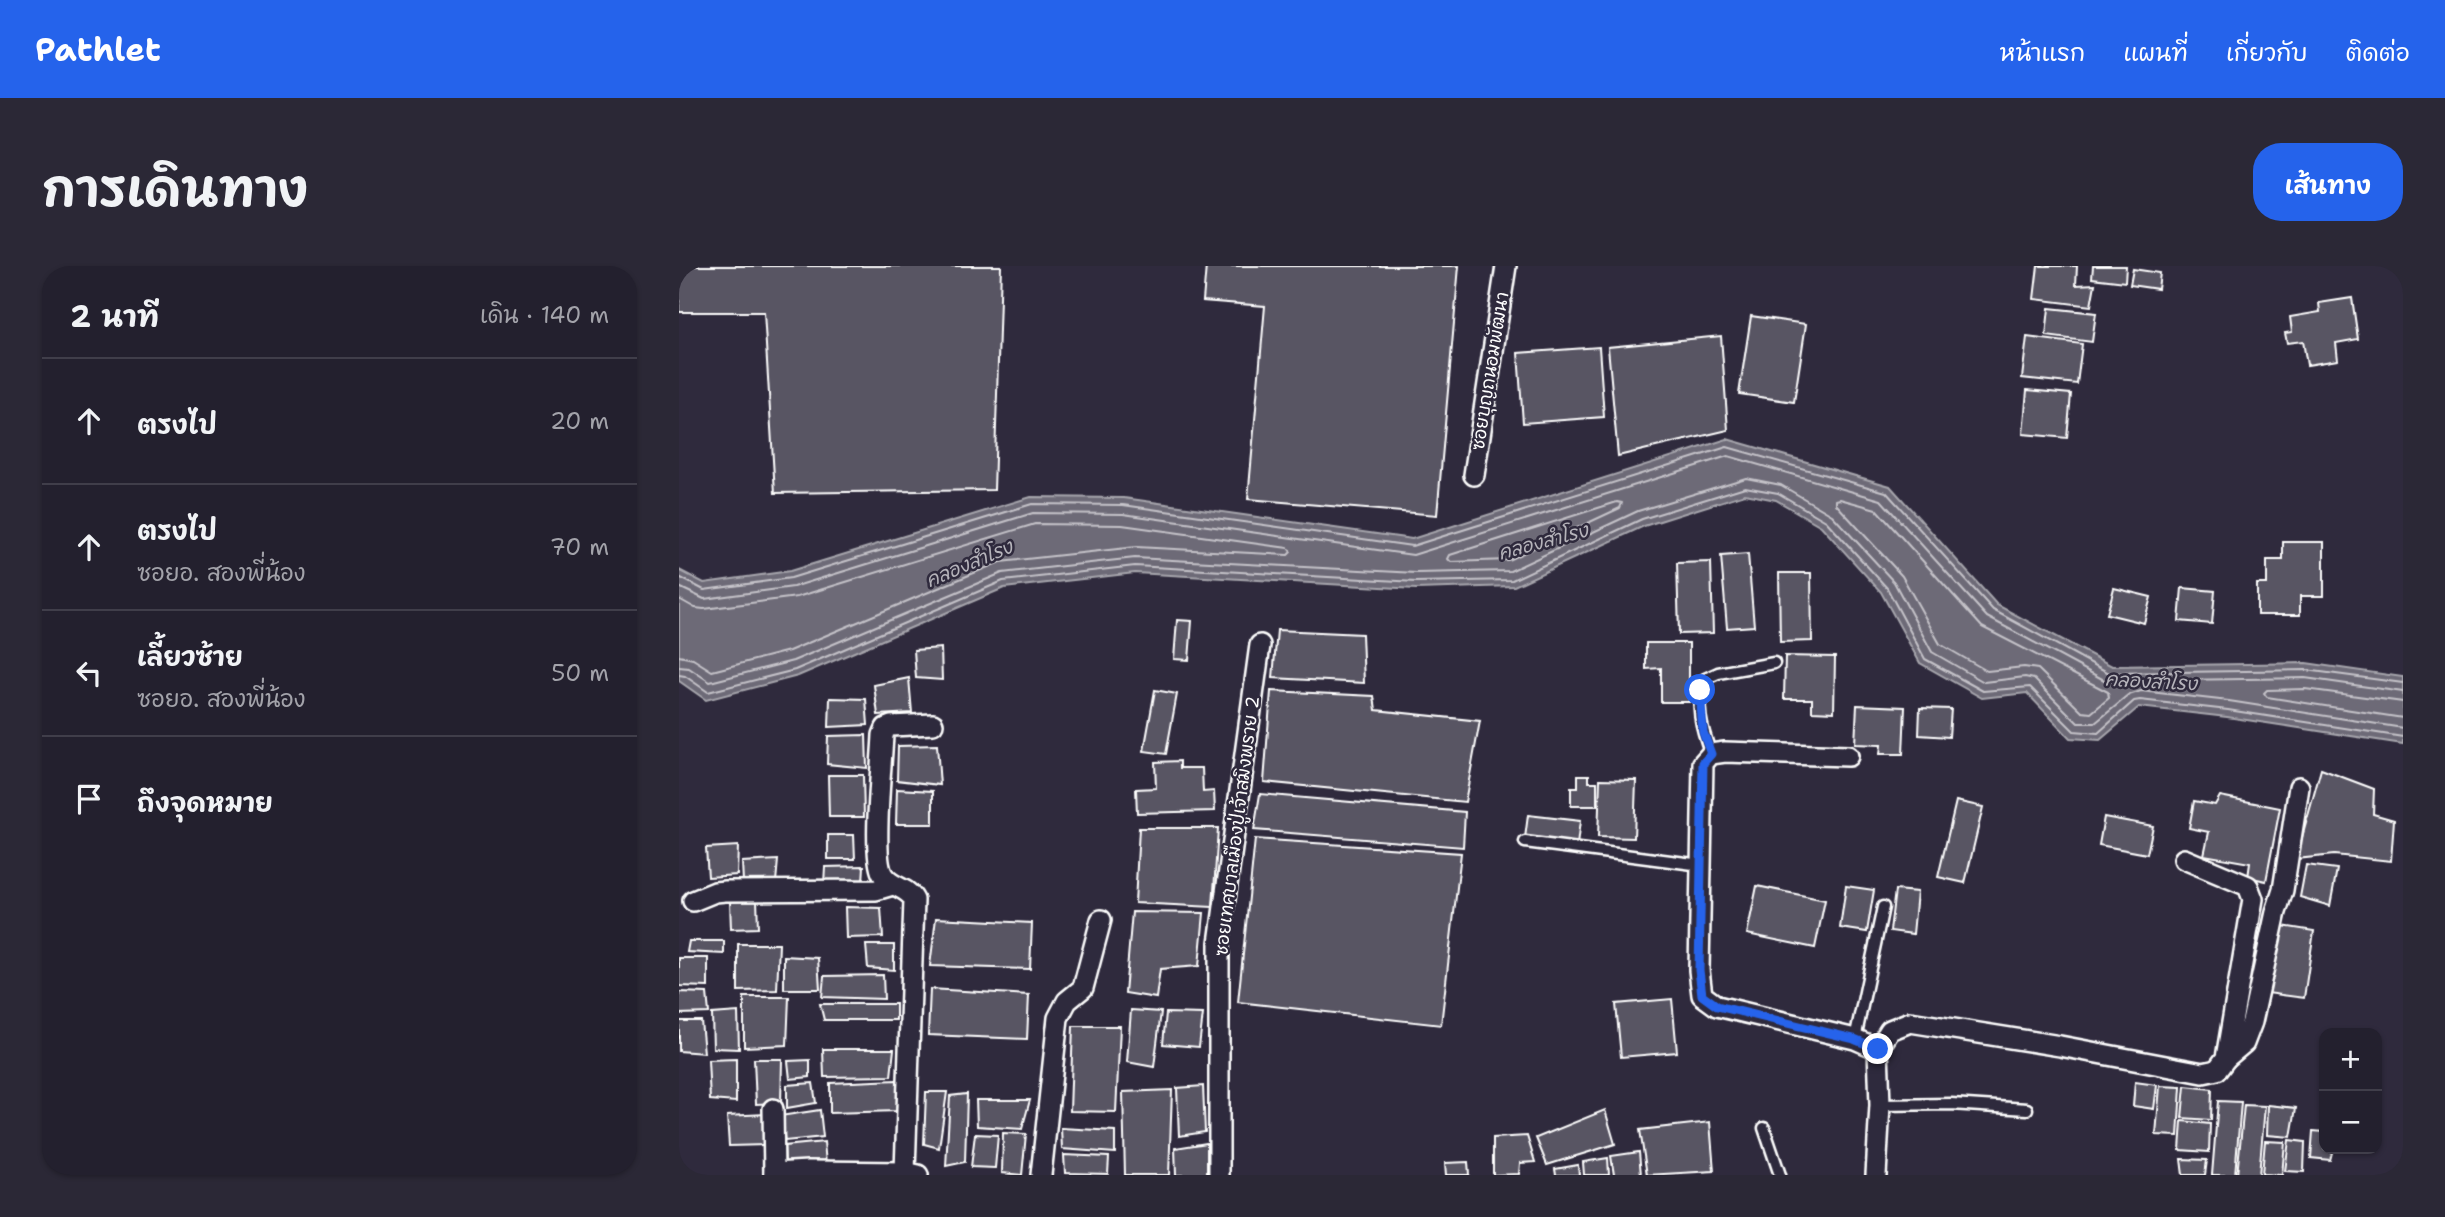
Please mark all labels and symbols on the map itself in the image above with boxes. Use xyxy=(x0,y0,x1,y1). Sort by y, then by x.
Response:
street label: ซอยบุญถนอมพัฒนา xyxy=(1466,290,1516,452)
water label: คลองสำโรง xyxy=(1495,517,1593,565)
water label: คลองสำโรง xyxy=(922,533,1018,593)
water label: คลองสำโรง xyxy=(2104,667,2200,697)
route start xyxy=(1684,674,1715,705)
street label: ซอยเทศบาลเมืองปู่เจ้าสมิงพราย 2 xyxy=(1209,695,1267,958)
route end xyxy=(1862,1033,1893,1064)

